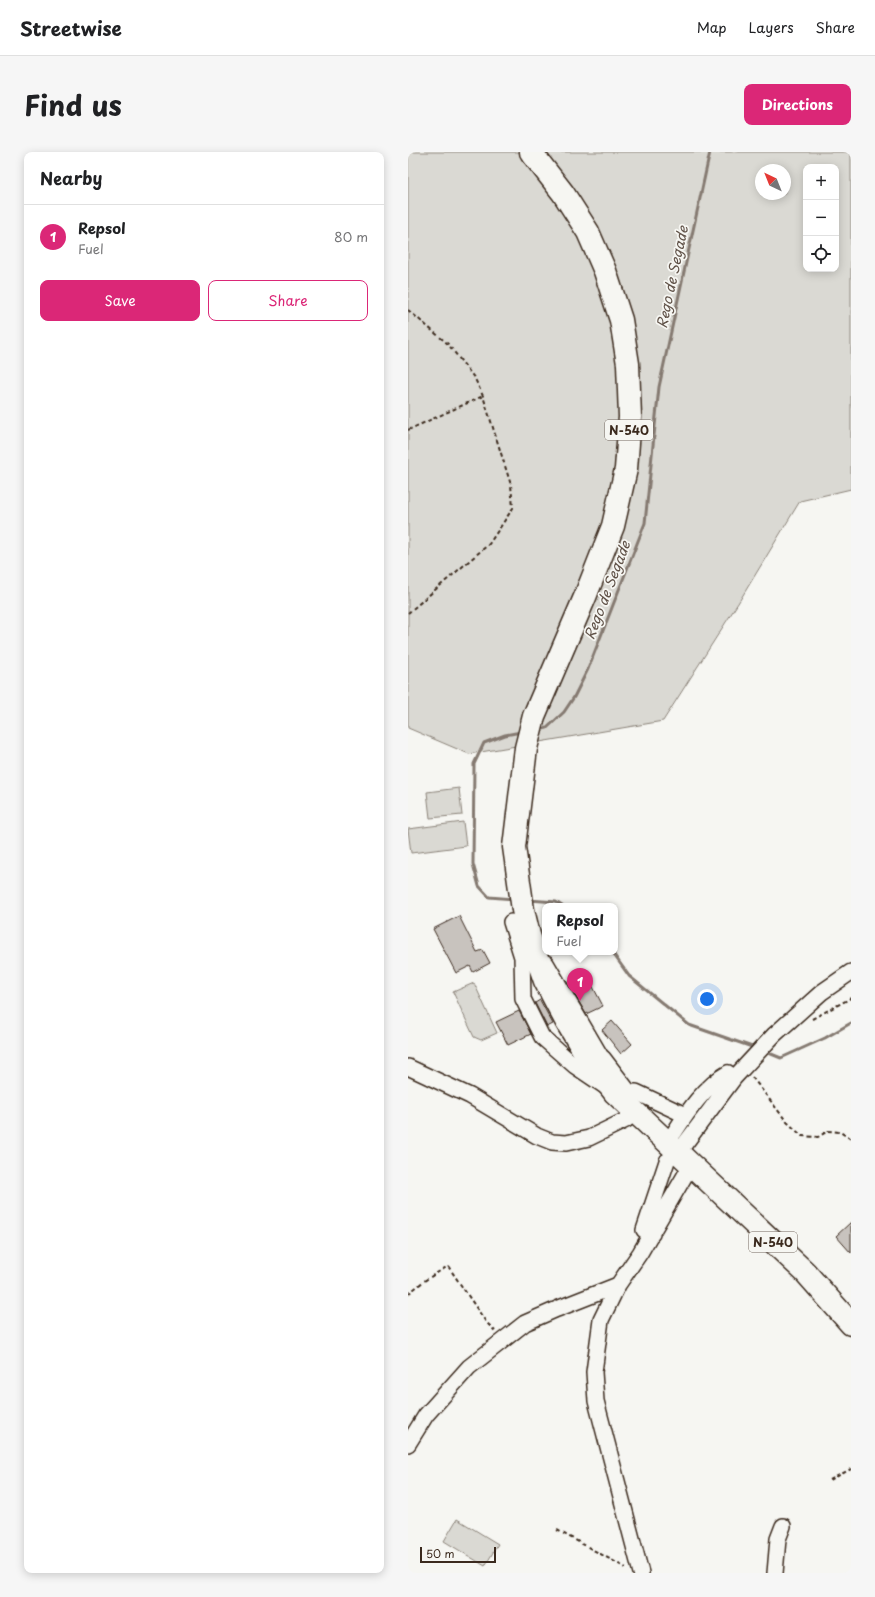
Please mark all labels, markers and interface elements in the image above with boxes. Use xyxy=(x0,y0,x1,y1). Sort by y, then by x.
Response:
text: Streetwise xyxy=(20,14,122,42)
text: Map xyxy=(697,17,727,38)
text: Layers xyxy=(749,17,794,38)
text: Share xyxy=(816,17,855,38)
text: Find us xyxy=(24,83,122,126)
button: Directions xyxy=(744,84,851,125)
north arrow xyxy=(755,164,791,200)
map controls xyxy=(803,164,839,272)
button: + xyxy=(803,164,839,200)
text: Nearby xyxy=(40,165,102,191)
button: − xyxy=(803,200,839,236)
text: Repsol xyxy=(78,216,126,239)
water label: Rego de Segade xyxy=(651,222,693,330)
text: 1 xyxy=(50,227,56,246)
text: 80 m xyxy=(334,227,368,246)
button: locate xyxy=(803,236,839,272)
text: Fuel xyxy=(78,239,104,258)
button: Save xyxy=(40,280,200,321)
button: Share xyxy=(208,280,368,321)
road number: N-540 xyxy=(605,420,653,440)
water label: Rego de Segade xyxy=(579,536,636,642)
popup xyxy=(542,903,618,955)
text: Repsol xyxy=(556,908,604,931)
text: Fuel xyxy=(556,931,582,950)
pin: 1 xyxy=(567,968,593,1001)
your location xyxy=(697,989,717,1009)
road number: N-540 xyxy=(749,1232,797,1252)
scale bar xyxy=(420,1545,496,1564)
text: 50 m xyxy=(426,1545,455,1562)

